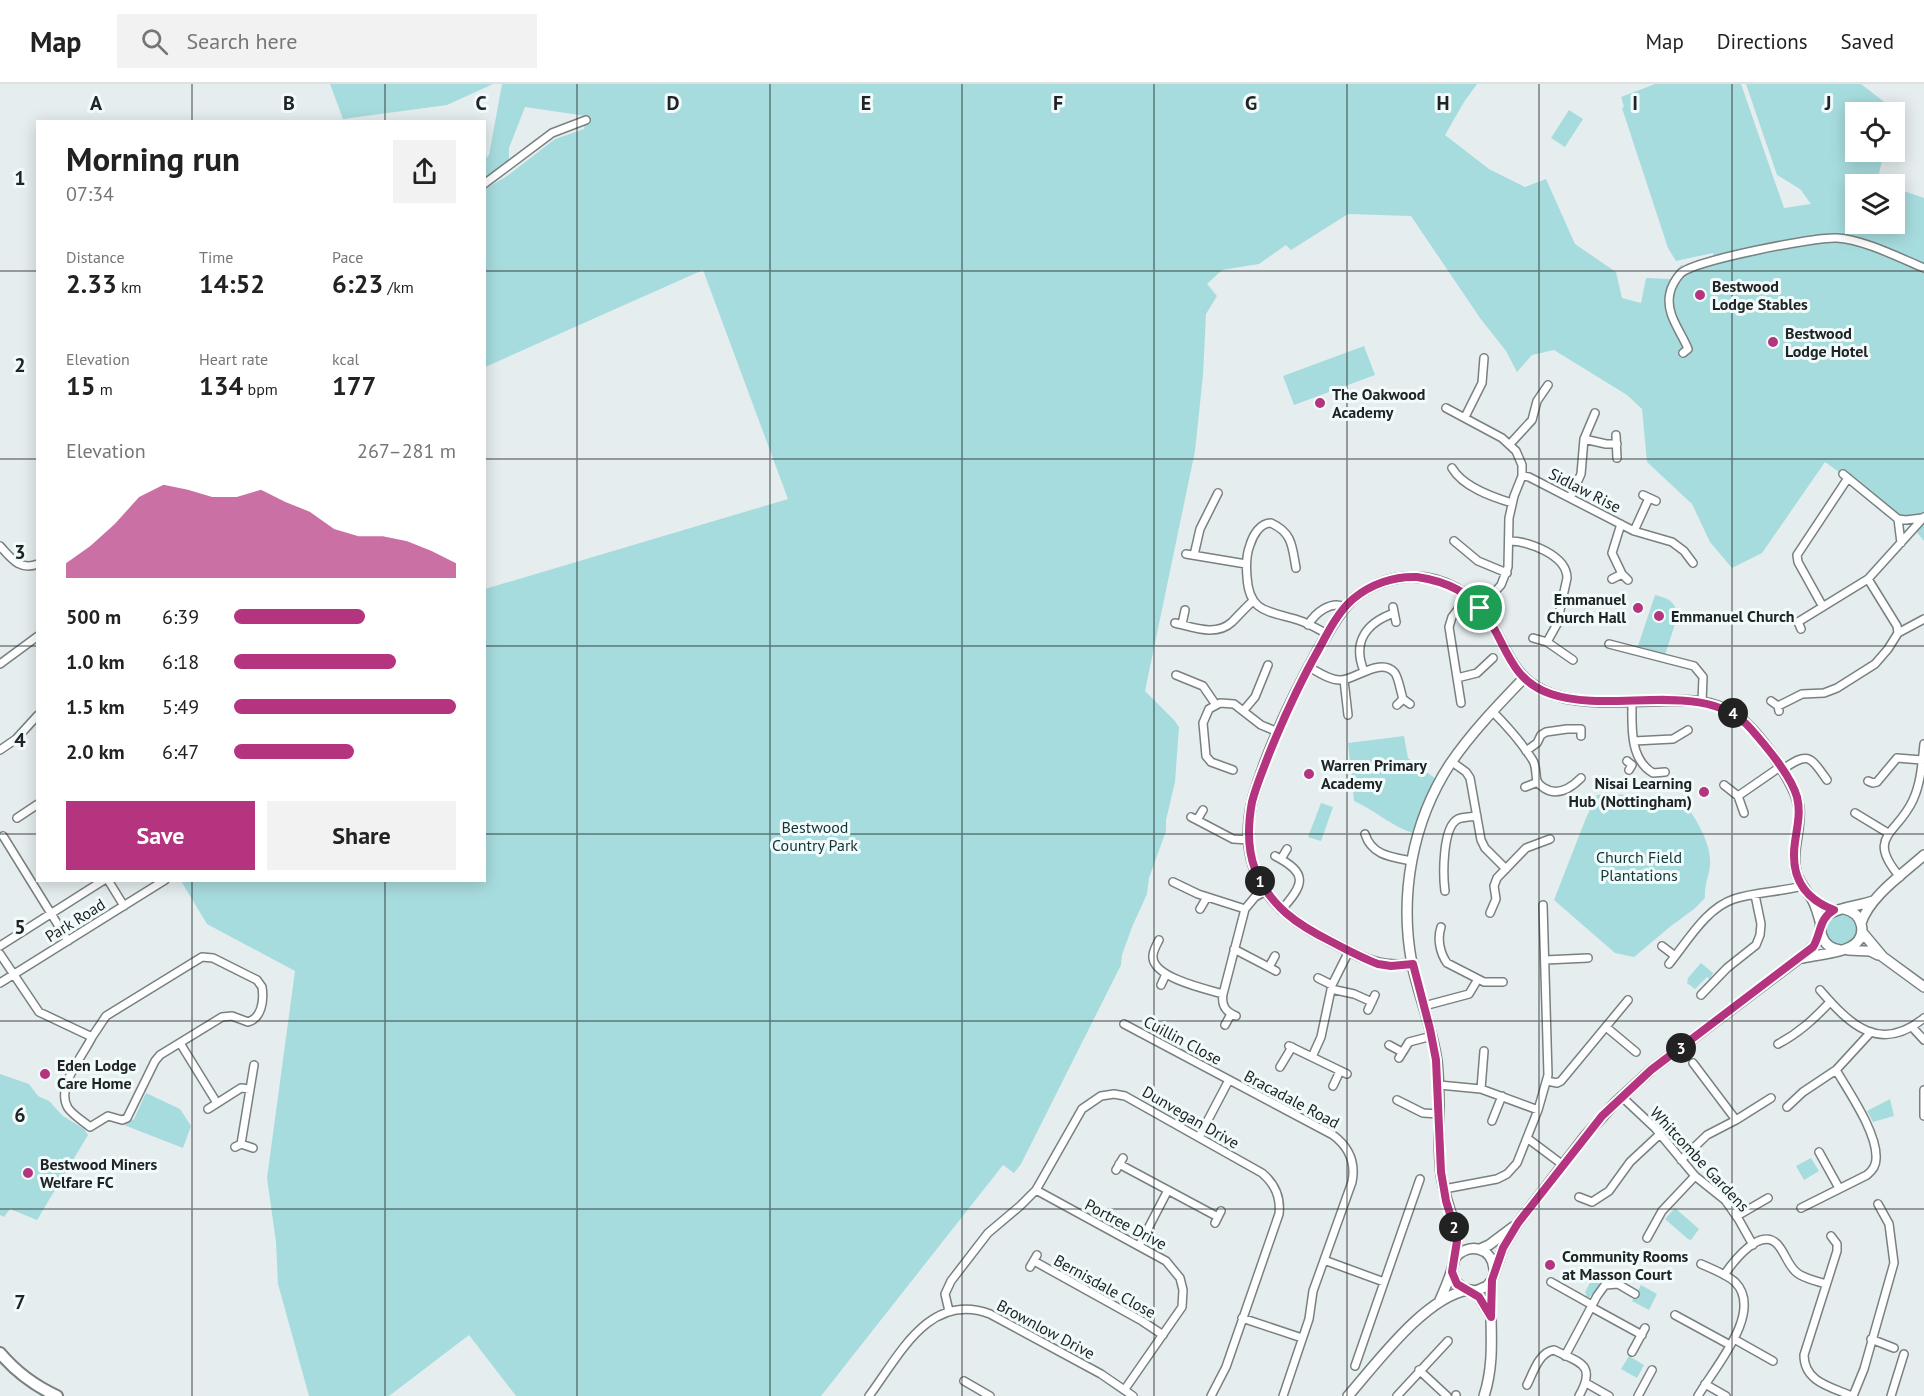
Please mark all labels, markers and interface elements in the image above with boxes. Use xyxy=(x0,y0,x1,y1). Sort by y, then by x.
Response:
search box xyxy=(117,14,537,68)
text: Map xyxy=(30,23,81,60)
icon: search xyxy=(138,25,171,58)
text: Search here xyxy=(186,27,297,55)
text: Map xyxy=(1645,28,1684,55)
text: Directions xyxy=(1717,28,1808,55)
text: Saved xyxy=(1841,28,1894,55)
text: A xyxy=(90,90,103,116)
text: B xyxy=(283,90,295,116)
text: C xyxy=(475,90,487,116)
text: D xyxy=(667,90,680,116)
text: E xyxy=(861,90,871,116)
text: F xyxy=(1053,90,1063,116)
text: G xyxy=(1245,90,1257,116)
text: H xyxy=(1436,90,1450,116)
text: I xyxy=(1632,90,1638,116)
text: J xyxy=(1824,90,1831,116)
map controls xyxy=(1845,102,1905,234)
button: locate xyxy=(1845,102,1905,162)
text: Morning run xyxy=(66,137,240,180)
button: share xyxy=(393,140,456,203)
text: 1 xyxy=(14,165,26,191)
button: layers xyxy=(1845,174,1905,234)
text: 07:34 xyxy=(66,181,114,207)
text: Distance xyxy=(66,247,125,267)
text: Time xyxy=(199,247,233,267)
text: Pace xyxy=(332,247,363,267)
text: 2.33 xyxy=(66,267,117,300)
text: 14:52 xyxy=(199,267,265,300)
text: 6:23 xyxy=(332,267,383,300)
place label: Bestwood Lodge Stables xyxy=(1712,276,1808,314)
text: km xyxy=(117,277,142,297)
text: /km xyxy=(383,277,414,297)
marker: Bestwood Lodge Stables xyxy=(1693,288,1707,302)
place label: Bestwood Lodge Hotel xyxy=(1785,323,1868,361)
marker: Bestwood Lodge Hotel xyxy=(1766,335,1780,349)
text: Elevation xyxy=(66,349,130,369)
text: Heart rate xyxy=(199,349,268,369)
text: kcal xyxy=(332,349,359,369)
text: 2 xyxy=(14,352,26,378)
text: 15 xyxy=(66,369,95,402)
text: 134 xyxy=(199,369,243,402)
text: 177 xyxy=(332,369,376,402)
text: m xyxy=(95,379,113,399)
text: bpm xyxy=(243,379,278,399)
place label: The Oakwood Academy xyxy=(1332,384,1426,422)
marker: The Oakwood Academy xyxy=(1313,396,1327,410)
text: Elevation xyxy=(66,438,146,464)
text: 267–281 m xyxy=(357,438,456,464)
street label: Sidlaw Rise xyxy=(1546,463,1624,517)
text: 3 xyxy=(14,539,26,565)
pin xyxy=(1454,582,1505,633)
place label: Emmanuel Church Hall xyxy=(1547,589,1626,627)
icon: arrive xyxy=(1463,591,1496,624)
marker: Emmanuel Church Hall xyxy=(1631,601,1645,615)
text: 500 m xyxy=(66,604,121,630)
text: 6:39 xyxy=(162,604,199,630)
place label: Emmanuel Church xyxy=(1671,606,1795,626)
marker: Emmanuel Church xyxy=(1652,609,1666,623)
text: 1.0 km xyxy=(66,649,125,675)
text: 6:18 xyxy=(162,649,199,675)
text: 1.5 km xyxy=(66,694,125,720)
text: 5:49 xyxy=(162,694,199,720)
pin: 4 xyxy=(1718,698,1748,728)
text: 4 xyxy=(1728,703,1738,723)
text: 4 xyxy=(14,727,26,753)
text: 2.0 km xyxy=(66,739,125,765)
text: 6:47 xyxy=(162,739,199,765)
place label: Warren Primary Academy xyxy=(1321,755,1427,793)
marker: Warren Primary Academy xyxy=(1302,767,1316,781)
place label: Nisai Learning Hub (Nottingham) xyxy=(1569,773,1692,811)
marker: Nisai Learning Hub (Nottingham) xyxy=(1697,785,1711,799)
button: Save xyxy=(66,801,255,870)
button: Share xyxy=(267,801,456,870)
park label: Bestwood Country Park xyxy=(772,817,858,855)
park label: Church Field Plantations xyxy=(1596,847,1682,885)
pin: 1 xyxy=(1245,866,1275,896)
text: 1 xyxy=(1255,871,1265,891)
street label: Park Road xyxy=(41,894,109,946)
text: 5 xyxy=(14,914,26,940)
street label: Cuillin Close xyxy=(1140,1011,1226,1069)
pin: 3 xyxy=(1666,1033,1696,1063)
text: 3 xyxy=(1676,1038,1686,1058)
place label: Eden Lodge Care Home xyxy=(57,1055,136,1093)
street label: Bracadale Road xyxy=(1241,1065,1343,1133)
marker: Eden Lodge Care Home xyxy=(38,1067,52,1081)
street label: Dunvegan Drive xyxy=(1139,1081,1243,1153)
text: 6 xyxy=(14,1102,26,1128)
street label: Whitcombe Gardens xyxy=(1646,1102,1754,1216)
place label: Bestwood Miners Welfare FC xyxy=(40,1154,157,1192)
marker: Bestwood Miners Welfare FC xyxy=(21,1166,35,1180)
street label: Portree Drive xyxy=(1082,1194,1170,1254)
pin: 2 xyxy=(1439,1212,1469,1242)
text: 2 xyxy=(1449,1217,1459,1237)
place label: Community Rooms at Masson Court xyxy=(1562,1246,1689,1284)
street label: Bernisdale Close xyxy=(1050,1250,1160,1322)
marker: Community Rooms at Masson Court xyxy=(1543,1258,1557,1272)
text: 7 xyxy=(14,1289,26,1315)
street label: Brownlow Drive xyxy=(994,1295,1098,1363)

